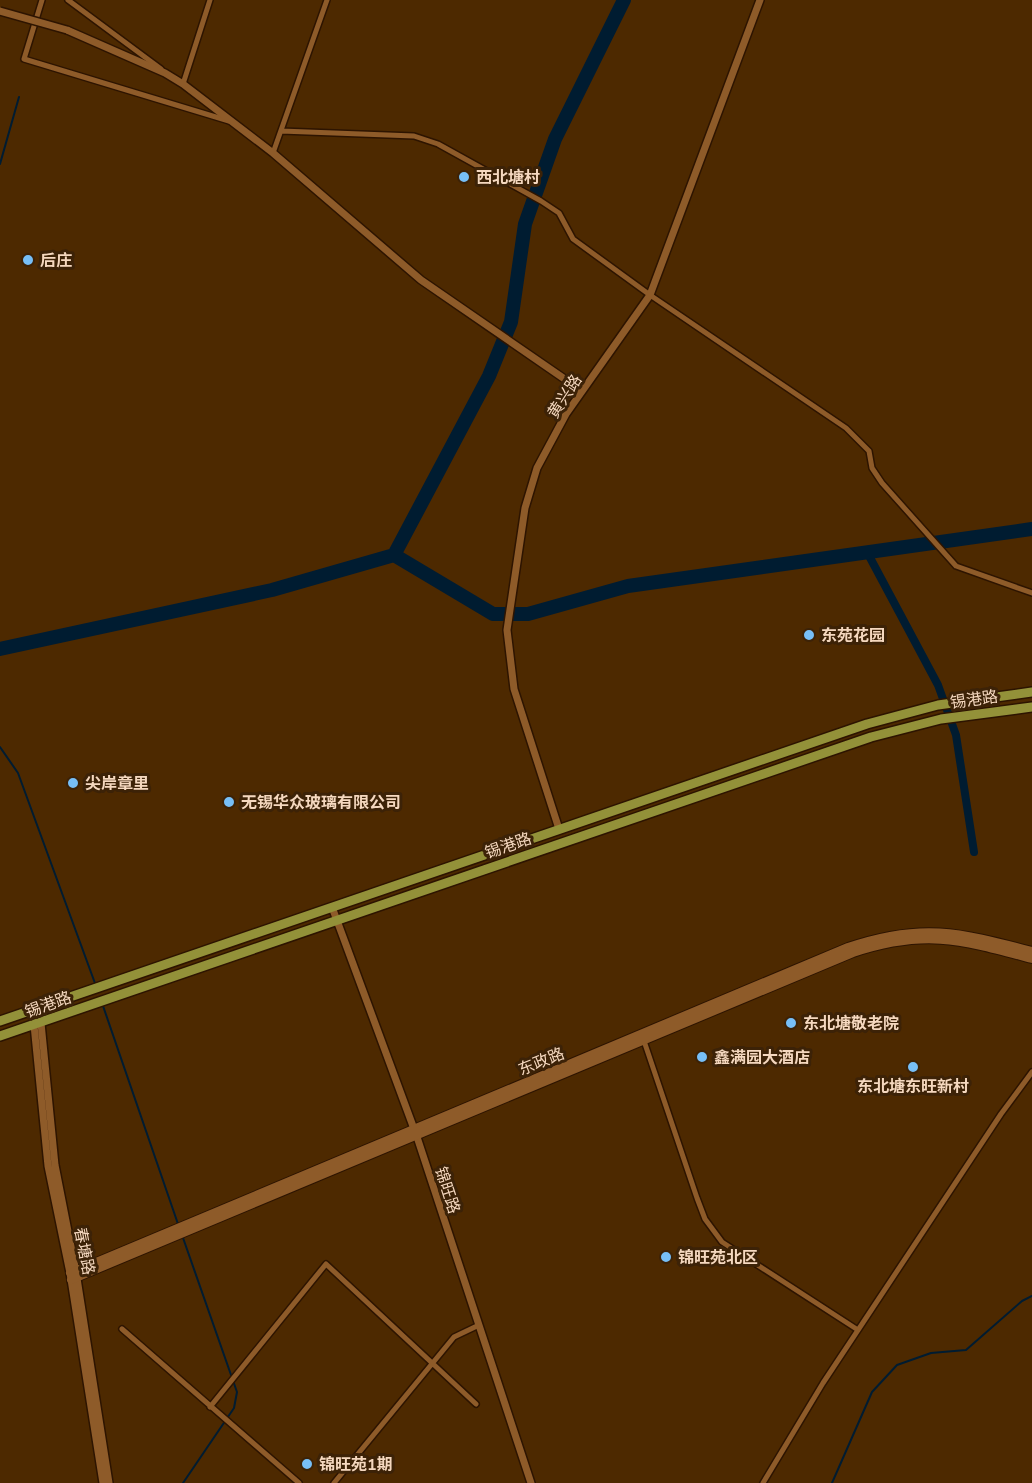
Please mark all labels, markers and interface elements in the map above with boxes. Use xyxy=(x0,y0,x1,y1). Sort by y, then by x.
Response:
place label: 西北塘村 xyxy=(476,167,540,189)
marker: 西北塘村 xyxy=(457,170,471,184)
place label: 后庄 xyxy=(40,250,72,272)
marker: 后庄 xyxy=(21,253,35,267)
street label: 黄兴路 xyxy=(543,370,587,423)
place label: 东苑花园 xyxy=(821,625,885,647)
marker: 东苑花园 xyxy=(802,628,816,642)
street label: 锡港路 xyxy=(949,686,999,714)
place label: 尖岸章里 xyxy=(85,773,149,795)
marker: 尖岸章里 xyxy=(66,776,80,790)
place label: 无锡华众玻璃有限公司 xyxy=(241,792,401,814)
marker: 无锡华众玻璃有限公司 xyxy=(222,795,236,809)
street label: 锡港路 xyxy=(482,828,535,864)
street label: 锡港路 xyxy=(22,986,75,1023)
place label: 东北塘敬老院 xyxy=(803,1013,899,1035)
marker: 东北塘敬老院 xyxy=(784,1016,798,1030)
street label: 东政路 xyxy=(515,1043,568,1081)
place label: 鑫满园大酒店 xyxy=(714,1047,810,1069)
marker: 鑫满园大酒店 xyxy=(695,1050,709,1064)
marker: 东北塘东旺新村 xyxy=(906,1060,920,1074)
place label: 东北塘东旺新村 xyxy=(857,1076,969,1098)
street label: 锦旺路 xyxy=(429,1164,465,1217)
street label: 春塘路 xyxy=(69,1226,99,1277)
place label: 锦旺苑北区 xyxy=(678,1247,758,1269)
marker: 锦旺苑北区 xyxy=(659,1250,673,1264)
place label: 锦旺苑1期 xyxy=(319,1454,393,1476)
marker: 锦旺苑1期 xyxy=(300,1457,314,1471)

